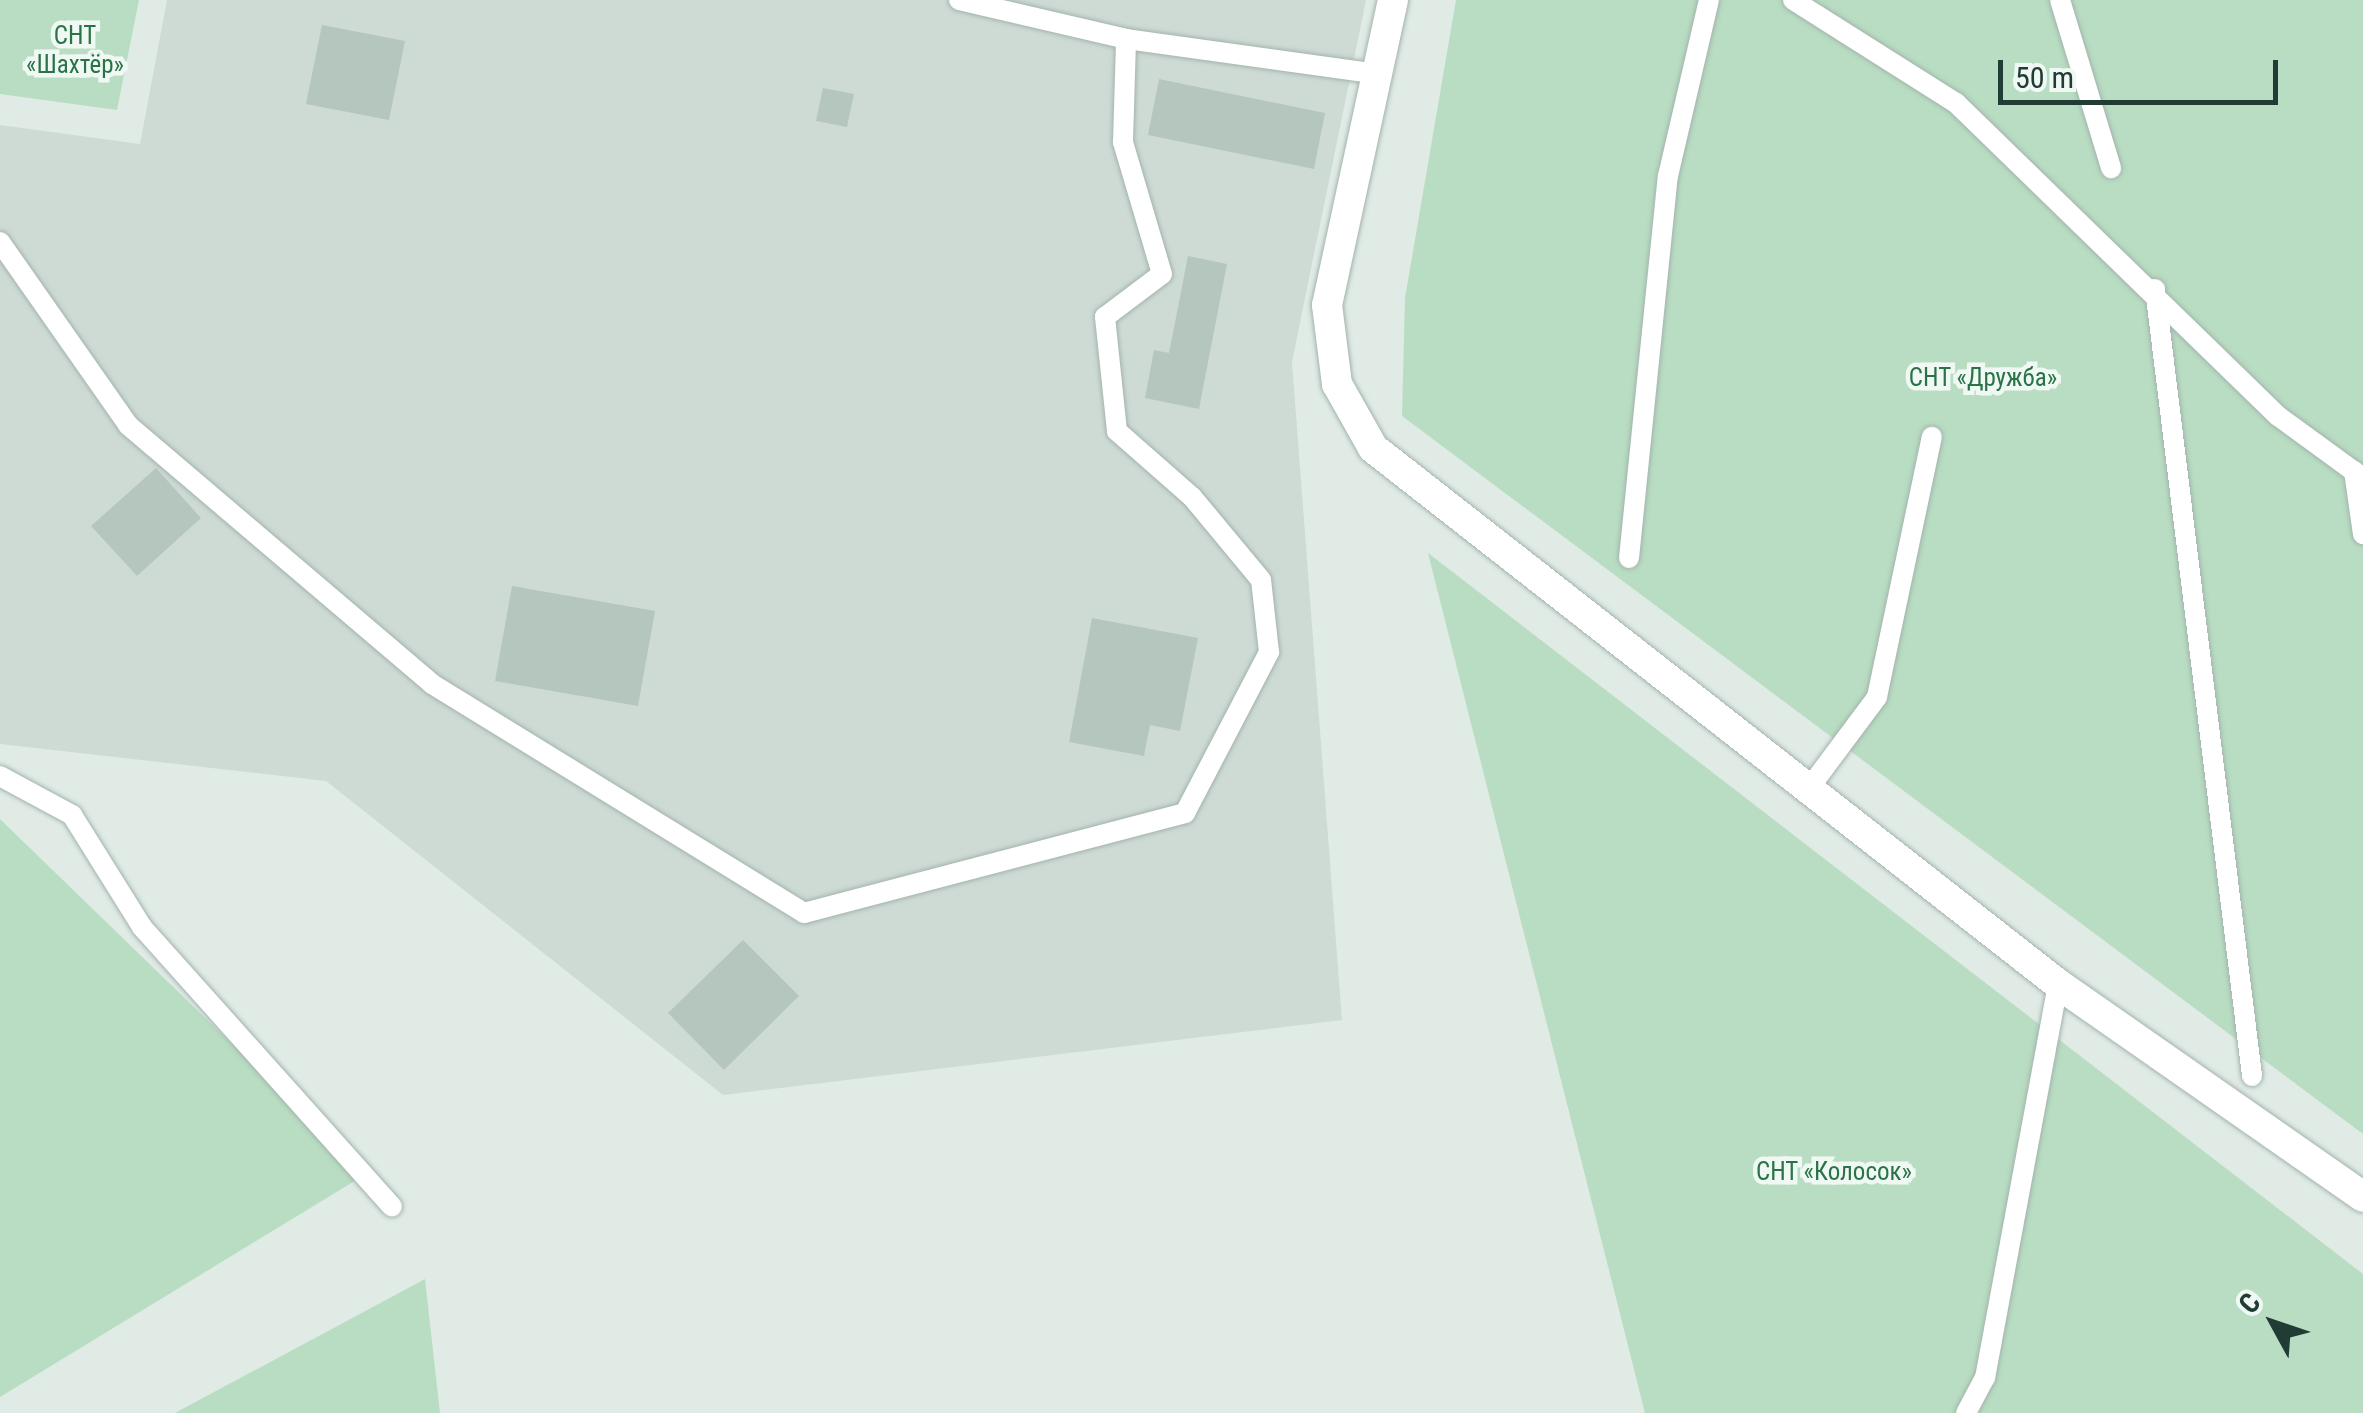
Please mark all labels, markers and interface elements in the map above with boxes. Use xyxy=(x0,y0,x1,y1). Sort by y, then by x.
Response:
park label: СНТ «Шахтёр» xyxy=(26,22,124,81)
scale bar xyxy=(2003,40,2283,102)
text: 50 m xyxy=(2015,60,2074,95)
park label: СНТ «Дружба» xyxy=(1909,363,2057,393)
park label: СНТ «Колосок» xyxy=(1756,1157,1912,1187)
north arrow xyxy=(2223,1273,2323,1373)
text: С xyxy=(2232,1287,2267,1320)

